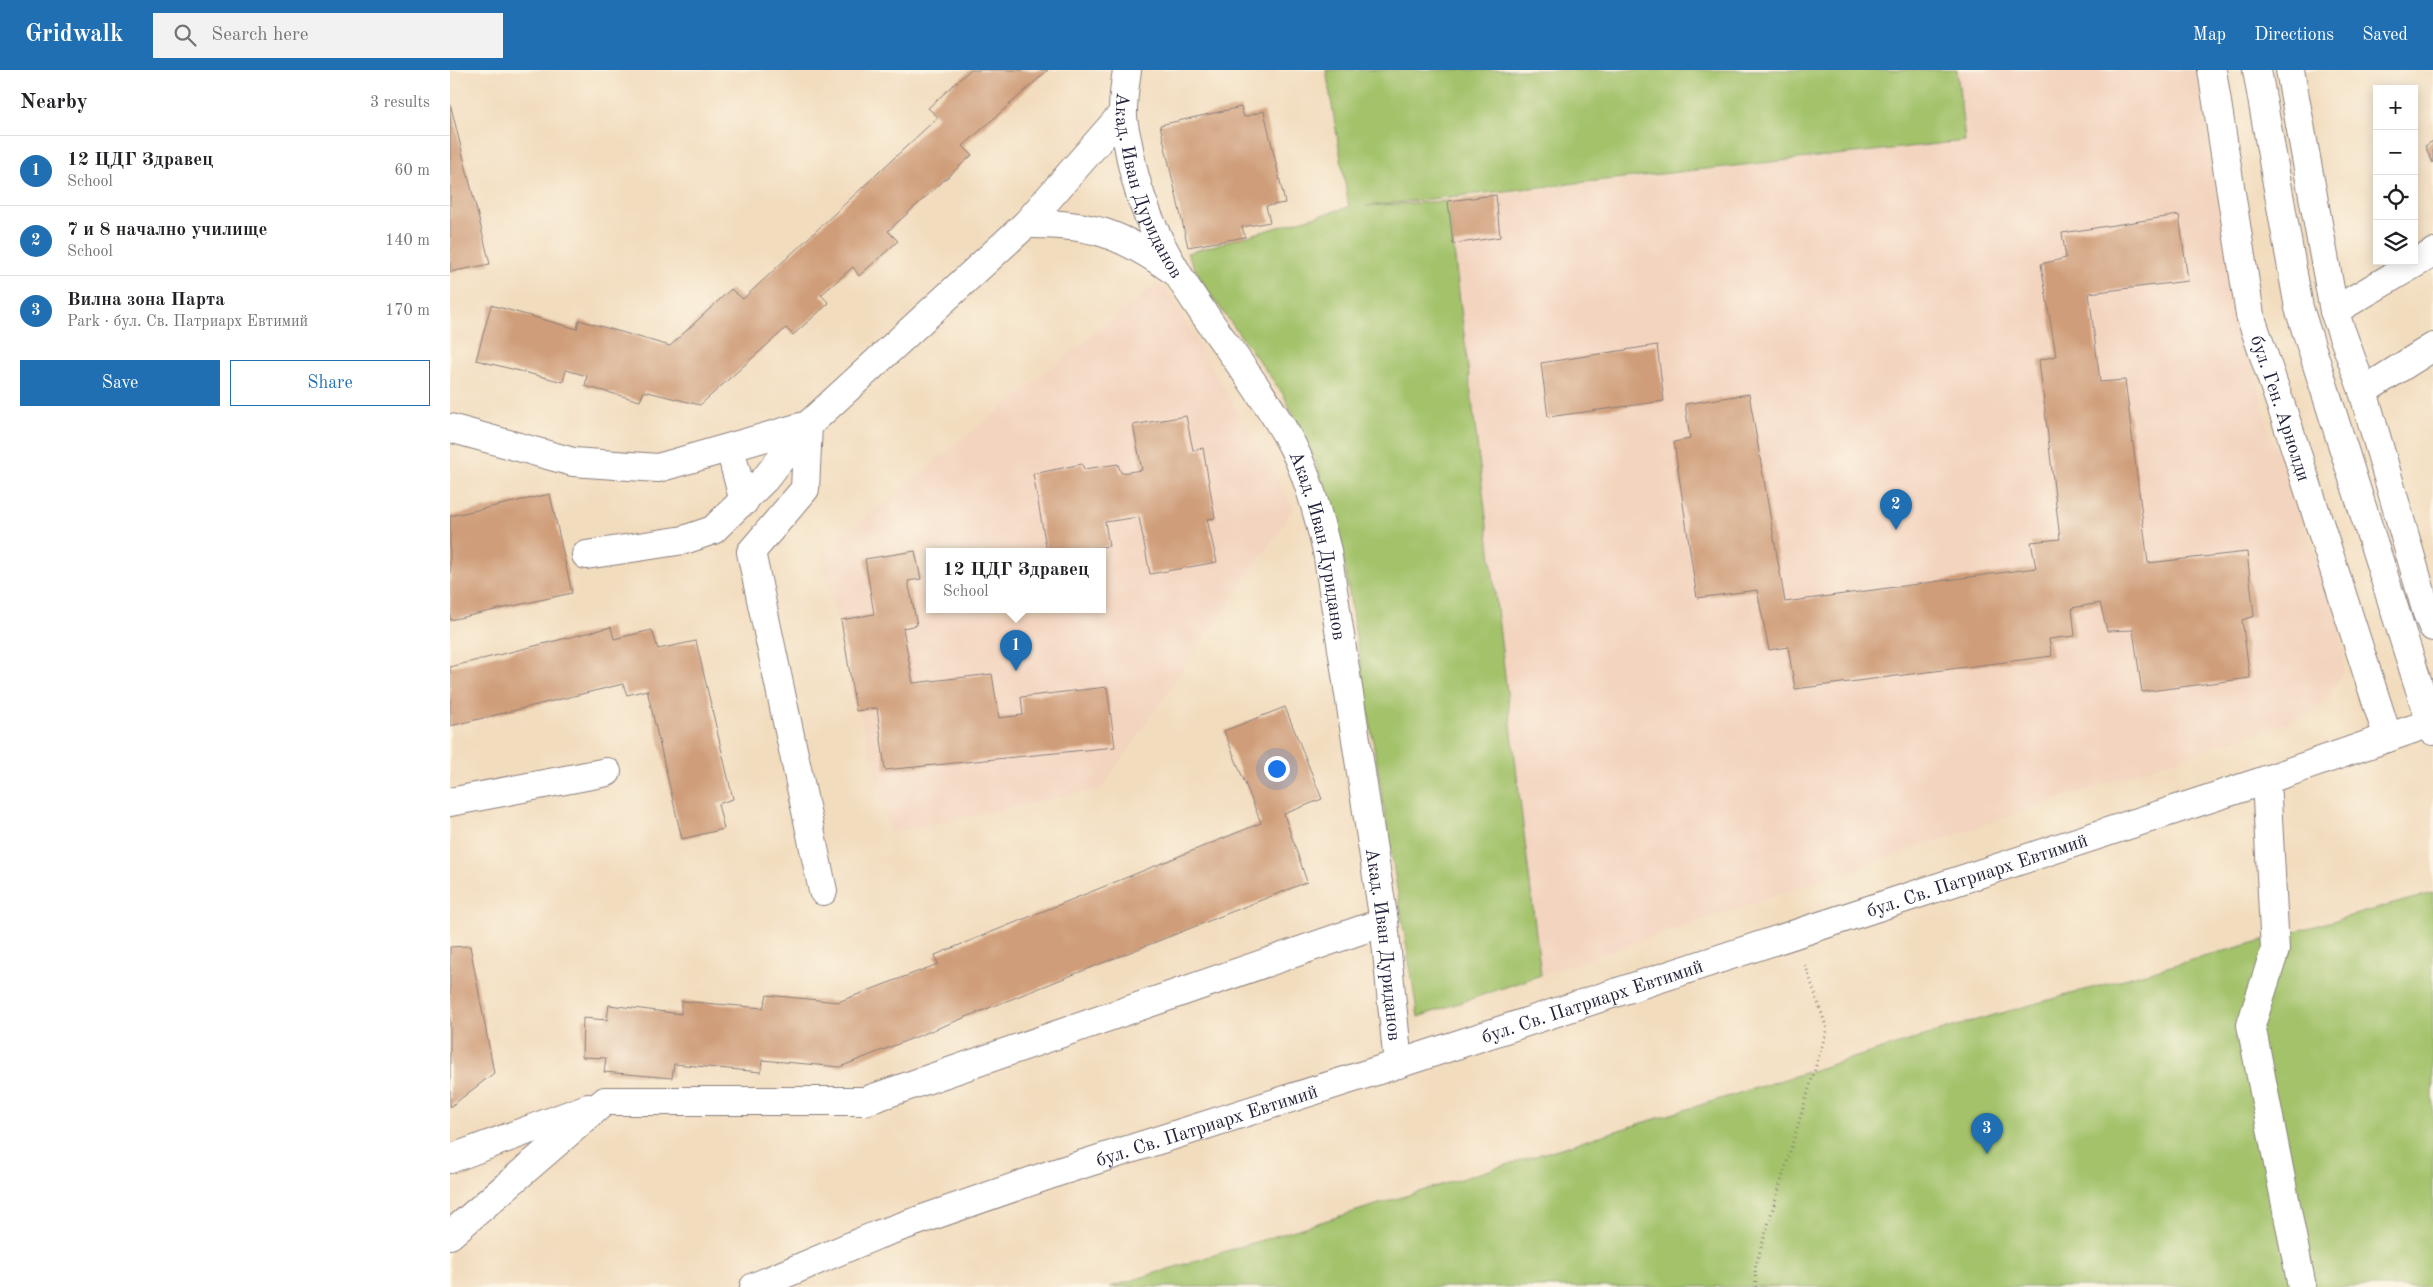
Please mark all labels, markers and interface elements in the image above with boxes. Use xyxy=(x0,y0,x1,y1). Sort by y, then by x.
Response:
search box xyxy=(153,13,503,58)
icon: search xyxy=(171,21,199,49)
text: Gridwalk xyxy=(25,23,123,47)
text: Search here xyxy=(211,26,309,45)
text: Map xyxy=(2193,26,2226,44)
text: Directions xyxy=(2254,26,2334,44)
text: Saved xyxy=(2362,26,2408,44)
map controls xyxy=(2373,85,2418,265)
button: + xyxy=(2373,85,2418,130)
text: Nearby xyxy=(20,92,88,113)
street label: Акад. Иван Дуриданов xyxy=(1111,92,1185,282)
text: 3 results xyxy=(370,95,430,111)
button: − xyxy=(2373,130,2418,175)
text: 12 ЦДГ Здравец xyxy=(67,151,213,170)
text: 1 xyxy=(31,163,41,179)
text: 60 m xyxy=(394,163,430,179)
text: School xyxy=(67,174,113,190)
button: locate xyxy=(2373,175,2418,220)
button: layers xyxy=(2373,220,2418,265)
text: 7 и 8 начално училище xyxy=(67,221,268,240)
text: 2 xyxy=(31,233,41,249)
text: 140 m xyxy=(385,233,430,249)
text: School xyxy=(67,244,113,260)
text: Вилна зона Парта xyxy=(67,291,225,310)
text: 3 xyxy=(31,303,41,319)
text: 170 m xyxy=(385,303,430,319)
text: Park · бул. Св. Патриарх Евтимий xyxy=(67,314,308,330)
street label: бул. Ген. Арнолди xyxy=(2246,333,2312,484)
button: Save xyxy=(20,360,220,406)
button: Share xyxy=(230,360,430,406)
street label: Акад. Иван Дуриданов xyxy=(1284,449,1348,641)
pin: 2 xyxy=(1880,489,1912,530)
popup xyxy=(926,548,1106,613)
text: 12 ЦДГ Здравец xyxy=(943,561,1089,580)
text: School xyxy=(943,584,989,600)
pin: 1 xyxy=(1000,630,1032,671)
your location xyxy=(1264,756,1290,782)
street label: бул. Св. Патриарх Евтимий xyxy=(1865,832,2091,922)
street label: Акад. Иван Дуриданов xyxy=(1361,847,1403,1042)
street label: бул. Св. Патриарх Евтимий xyxy=(1480,958,1706,1048)
street label: бул. Св. Патриарх Евтимий xyxy=(1094,1083,1320,1171)
pin: 3 xyxy=(1971,1113,2003,1154)

